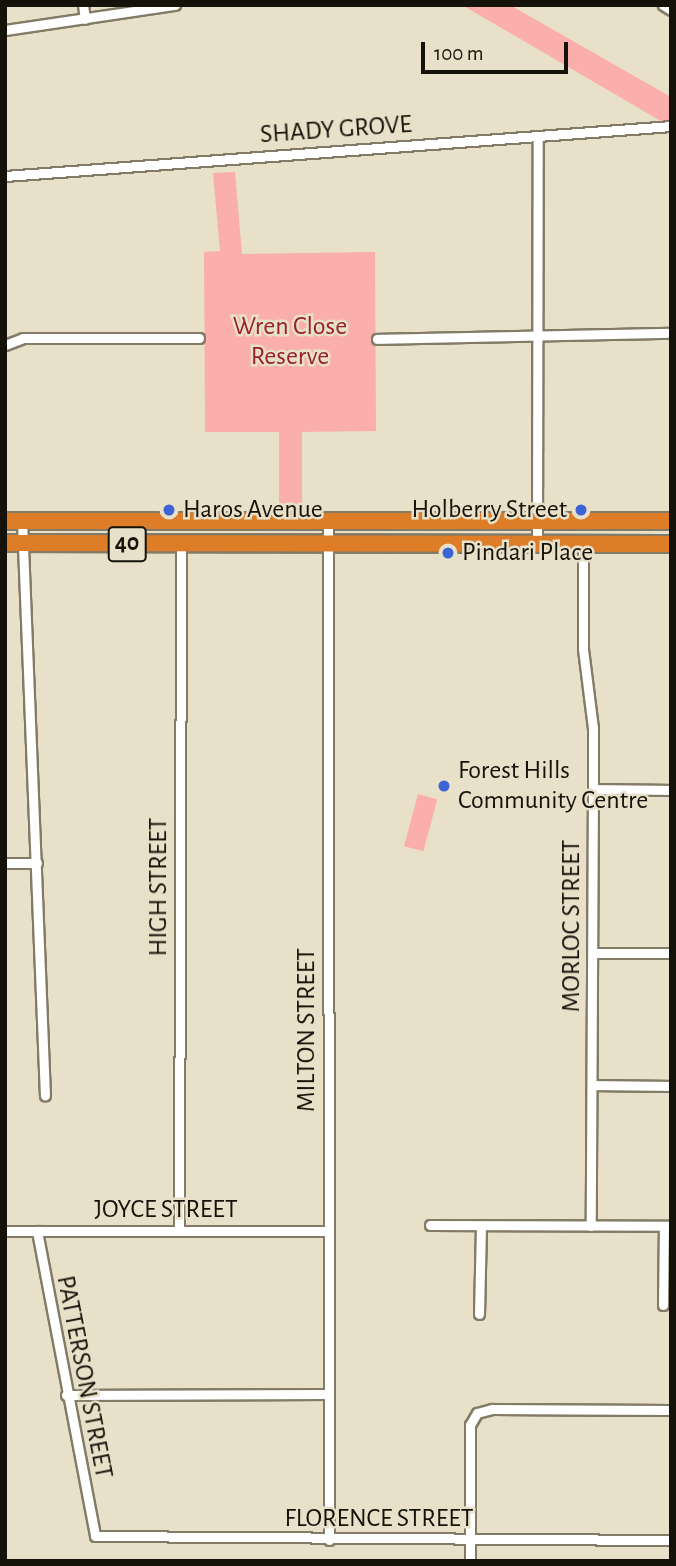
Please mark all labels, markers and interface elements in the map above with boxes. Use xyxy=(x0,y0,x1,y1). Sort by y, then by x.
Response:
scale bar xyxy=(424,28,571,72)
text: 100 m xyxy=(434,43,484,64)
street label: SHADY GROVE xyxy=(259,109,413,151)
park label: Wren Close Reserve xyxy=(233,311,347,372)
place label: Haros Avenue xyxy=(183,494,323,526)
place label: Holberry Street xyxy=(411,494,567,526)
marker: Haros Avenue xyxy=(161,502,177,518)
marker: Holberry Street xyxy=(573,502,589,518)
road number: 40 xyxy=(106,524,148,564)
place label: Pindari Place xyxy=(462,537,593,569)
marker: Pindari Place xyxy=(440,545,456,561)
place label: Forest Hills Community Centre xyxy=(458,755,648,816)
marker: Forest Hills Community Centre xyxy=(436,778,452,794)
street label: HIGH STREET xyxy=(143,818,175,956)
street label: MORLOC STREET xyxy=(556,840,588,1012)
street label: MILTON STREET xyxy=(291,948,323,1112)
street label: JOYCE STREET xyxy=(94,1194,238,1226)
street label: PATTERSON STREET xyxy=(49,1273,119,1481)
street label: FLORENCE STREET xyxy=(284,1503,474,1535)

